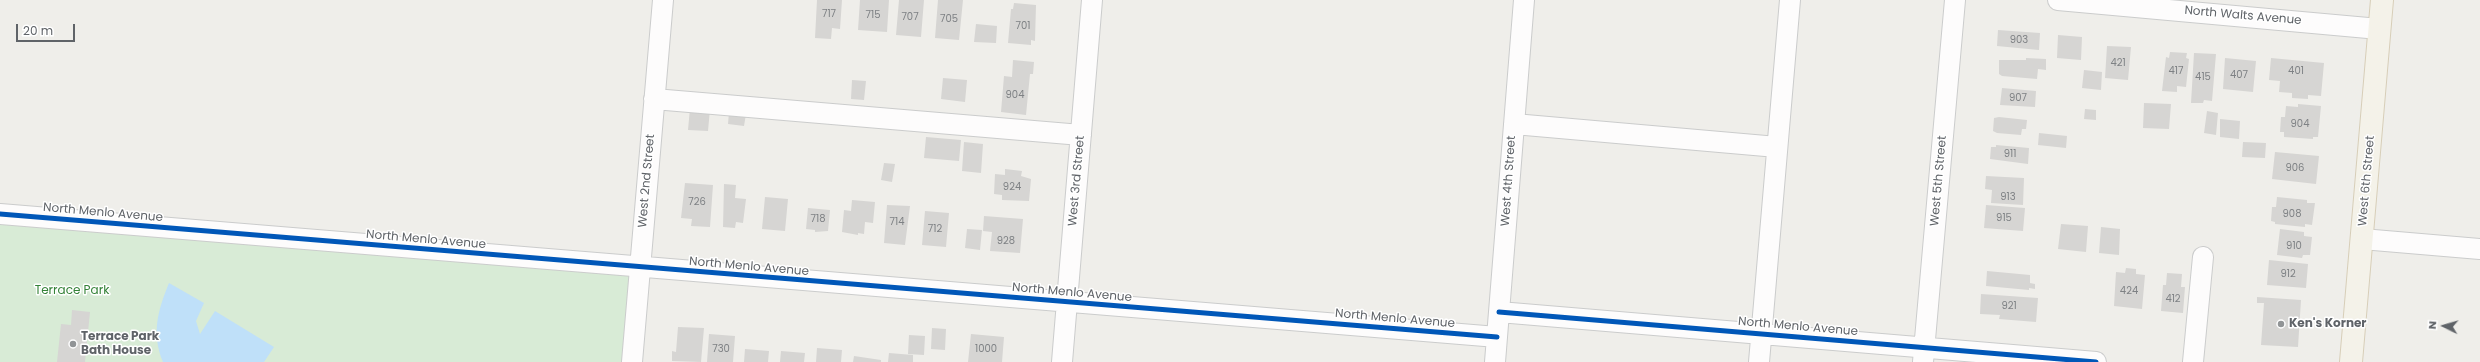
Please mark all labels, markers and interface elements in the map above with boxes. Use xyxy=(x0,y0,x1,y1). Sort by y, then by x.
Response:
street label: North Walts Avenue xyxy=(2184,4,2302,28)
house number: 717 xyxy=(822,8,836,20)
house number: 715 xyxy=(866,9,880,21)
house number: 707 xyxy=(901,11,919,23)
house number: 705 xyxy=(940,13,958,25)
scale bar xyxy=(18,16,77,42)
house number: 701 xyxy=(1016,20,1030,32)
text: 20 m xyxy=(23,22,53,39)
house number: 903 xyxy=(2010,34,2028,46)
house number: 421 xyxy=(2110,57,2126,69)
house number: 417 xyxy=(2169,65,2183,77)
house number: 401 xyxy=(2288,65,2304,77)
house number: 407 xyxy=(2230,69,2248,81)
house number: 415 xyxy=(2195,71,2211,83)
house number: 904 xyxy=(1006,89,1024,101)
house number: 907 xyxy=(2009,92,2027,104)
house number: 904 xyxy=(2291,118,2309,130)
street label: West 2nd Street xyxy=(636,134,658,228)
street label: West 3rd Street xyxy=(1066,135,1088,227)
street label: West 4th Street xyxy=(1499,135,1519,227)
street label: West 5th Street xyxy=(1928,135,1950,227)
street label: West 6th Street xyxy=(2356,135,2378,227)
house number: 911 xyxy=(2004,148,2016,160)
house number: 906 xyxy=(2286,162,2304,174)
house number: 924 xyxy=(1003,181,1021,193)
house number: 913 xyxy=(2000,191,2016,203)
house number: 726 xyxy=(688,196,706,208)
street label: North Menlo Avenue xyxy=(43,201,163,225)
house number: 908 xyxy=(2283,208,2301,220)
house number: 915 xyxy=(1996,212,2012,224)
house number: 718 xyxy=(811,213,825,225)
house number: 714 xyxy=(890,216,904,228)
house number: 712 xyxy=(928,223,942,235)
street label: North Menlo Avenue xyxy=(366,228,486,252)
house number: 928 xyxy=(997,235,1015,247)
house number: 910 xyxy=(2286,240,2302,252)
street label: North Menlo Avenue xyxy=(689,255,809,279)
house number: 912 xyxy=(2280,268,2296,280)
street label: North Menlo Avenue xyxy=(1012,281,1132,305)
park label: Terrace Park xyxy=(35,284,109,298)
house number: 424 xyxy=(2120,285,2138,297)
house number: 412 xyxy=(2165,293,2181,305)
house number: 921 xyxy=(2001,300,2017,312)
north arrow xyxy=(2424,306,2464,346)
street label: North Menlo Avenue xyxy=(1335,307,1455,331)
street label: North Menlo Avenue xyxy=(1738,315,1858,339)
place label: Ken's Korner xyxy=(2289,317,2366,331)
marker: Ken's Korner xyxy=(2276,319,2286,329)
text: N xyxy=(2424,320,2440,330)
place label: Terrace Park Bath House xyxy=(81,330,159,358)
marker: Terrace Park Bath House xyxy=(68,339,78,349)
house number: 730 xyxy=(712,343,730,355)
house number: 1000 xyxy=(975,343,997,355)

